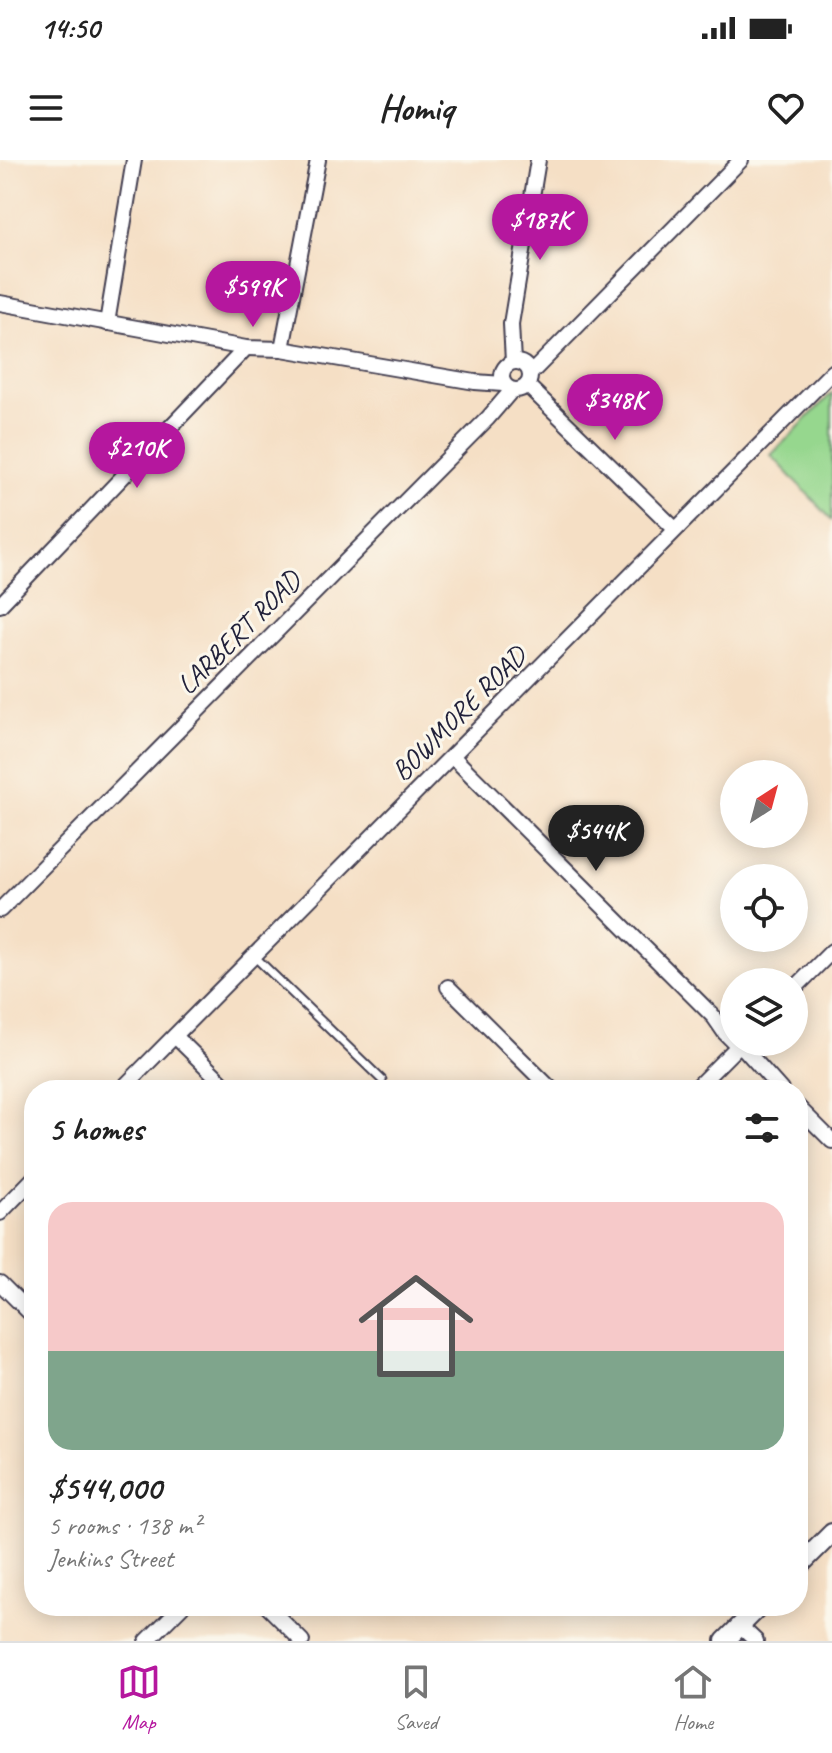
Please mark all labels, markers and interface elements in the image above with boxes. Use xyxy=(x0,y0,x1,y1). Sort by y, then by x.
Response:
text: 14:50 xyxy=(40,9,99,47)
text: Homiq xyxy=(379,85,453,131)
icon: menu xyxy=(24,86,68,130)
icon: heart xyxy=(764,86,808,130)
pin: $187K xyxy=(484,194,596,262)
text: $187K xyxy=(510,203,570,236)
pin: $599K xyxy=(197,261,309,329)
text: $599K xyxy=(224,270,282,303)
pin: $348K xyxy=(559,374,671,442)
text: $348K xyxy=(585,383,645,416)
pin: $210K xyxy=(81,422,193,490)
text: $210K xyxy=(107,431,167,464)
street label: LARBERT ROAD xyxy=(169,561,310,702)
street label: BOWMORE ROAD xyxy=(384,637,535,788)
north arrow xyxy=(720,760,808,848)
map controls xyxy=(720,760,808,1056)
pin: $544K xyxy=(540,805,652,873)
text: $544K xyxy=(566,814,626,847)
button: locate xyxy=(720,864,808,952)
button: layers xyxy=(720,968,808,1056)
icon: filters xyxy=(740,1106,784,1150)
text: 5 homes xyxy=(48,1107,143,1150)
icon: home xyxy=(344,1254,488,1398)
text: $544,000 xyxy=(48,1466,161,1509)
text: 5 rooms · 138 m² xyxy=(48,1509,200,1542)
text: Jenkins Street xyxy=(48,1542,173,1575)
tab: Map xyxy=(117,1660,161,1736)
tab: Saved xyxy=(394,1660,438,1736)
tab: Home xyxy=(671,1660,715,1736)

